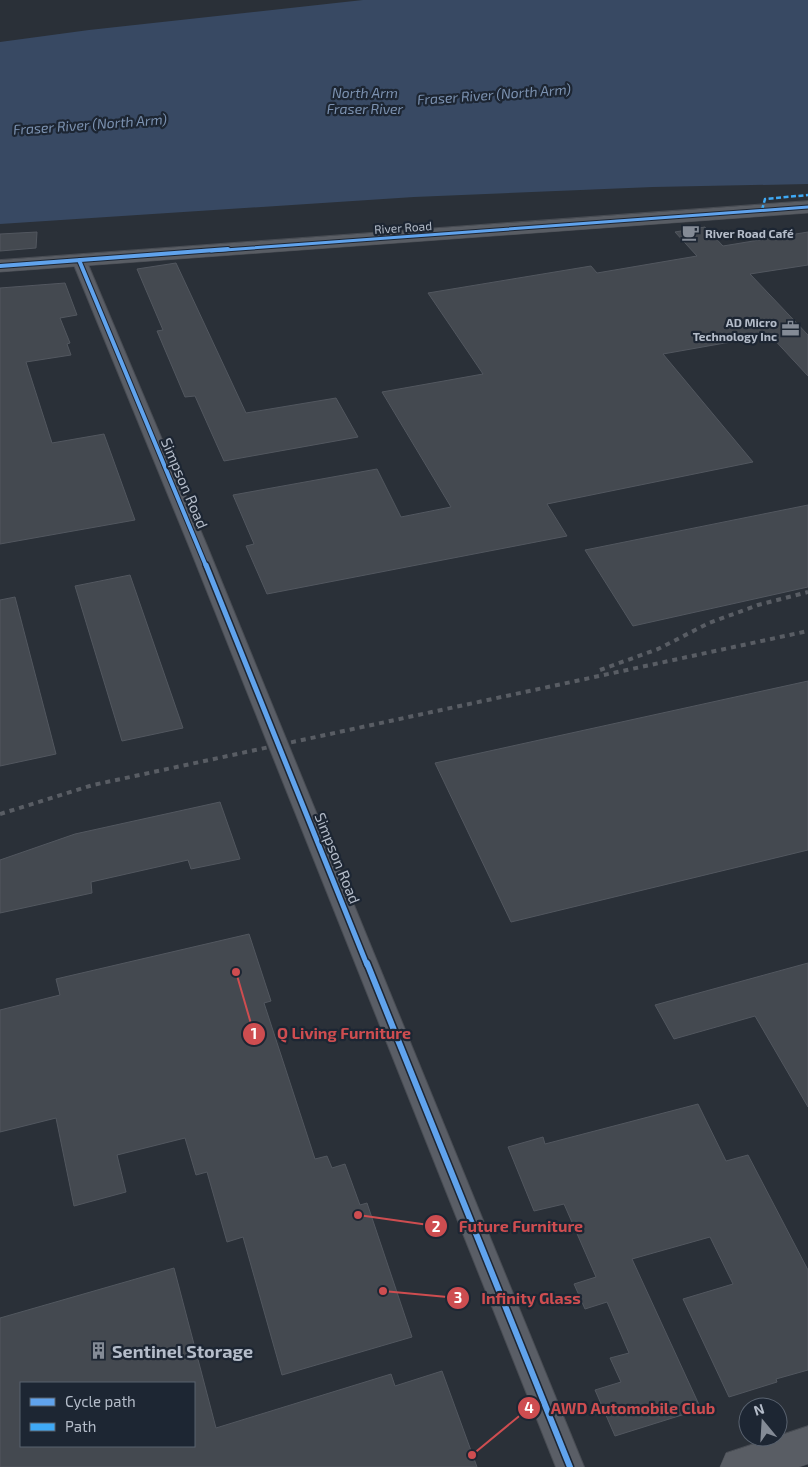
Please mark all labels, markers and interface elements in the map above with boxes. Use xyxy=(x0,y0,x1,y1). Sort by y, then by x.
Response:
water label: Fraser River (North Arm) xyxy=(416,80,572,108)
water label: North Arm Fraser River xyxy=(327,84,404,117)
water label: Fraser River (North Arm) xyxy=(12,110,168,138)
street label: River Road xyxy=(374,218,432,236)
cafe icon: River Road Café xyxy=(681,223,701,243)
place label: River Road Café xyxy=(705,226,794,240)
place label: AD Micro Technology Inc xyxy=(693,315,777,344)
office icon: AD Micro Technology Inc xyxy=(781,319,801,339)
street label: Simpson Road xyxy=(158,435,212,531)
street label: Simpson Road xyxy=(312,810,364,906)
callout: Q Living Furniture xyxy=(242,1018,421,1049)
text: Q Living Furniture xyxy=(277,1023,411,1043)
text: 1 xyxy=(251,1024,257,1042)
callout: Future Furniture xyxy=(424,1211,593,1242)
text: Future Furniture xyxy=(459,1216,583,1235)
text: 2 xyxy=(432,1217,441,1235)
callout: Infinity Glass xyxy=(446,1283,591,1314)
text: 3 xyxy=(454,1288,462,1306)
text: Infinity Glass xyxy=(481,1288,581,1308)
place label: Sentinel Storage xyxy=(112,1340,253,1362)
building icon: Sentinel Storage xyxy=(88,1341,108,1361)
legend xyxy=(20,1382,195,1447)
text: Cycle path xyxy=(65,1392,136,1410)
callout: AWD Automobile Club xyxy=(516,1392,726,1423)
north arrow xyxy=(738,1397,788,1447)
text: 4 xyxy=(524,1398,534,1416)
text: AWD Automobile Club xyxy=(551,1398,715,1417)
text: N xyxy=(751,1400,766,1419)
text: Path xyxy=(65,1417,96,1435)

